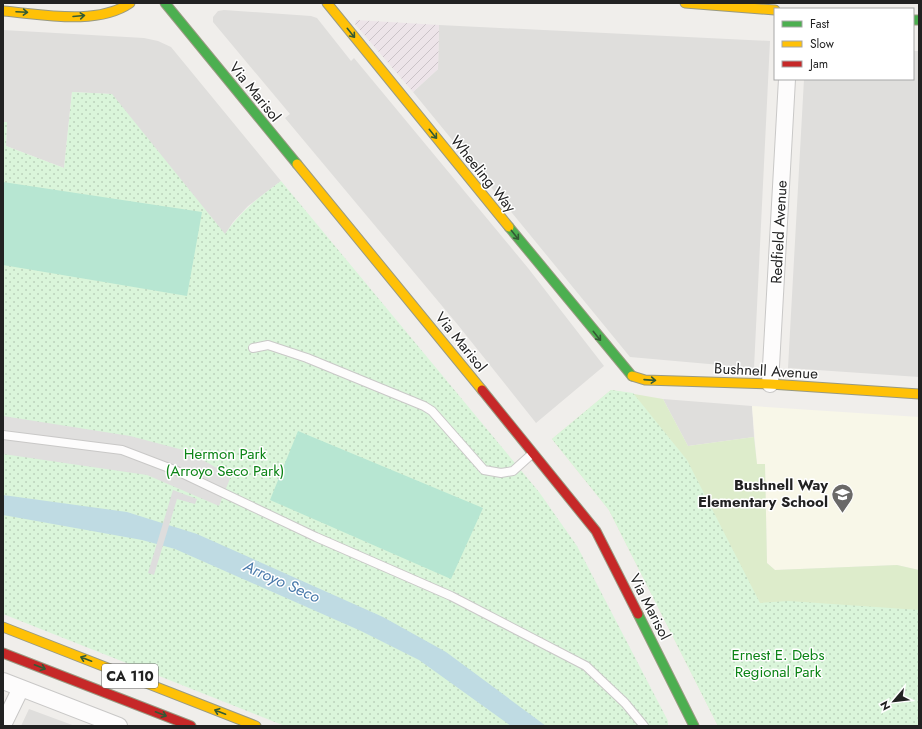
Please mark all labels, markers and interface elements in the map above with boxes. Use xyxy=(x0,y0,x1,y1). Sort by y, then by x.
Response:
one-way arrow xyxy=(15,8,28,16)
legend xyxy=(774,8,914,80)
one-way arrow xyxy=(72,12,85,20)
text: Fast xyxy=(810,15,829,33)
one-way arrow xyxy=(347,28,356,39)
text: Slow xyxy=(810,35,835,53)
text: Jam xyxy=(808,55,828,73)
street label: Via Marisol xyxy=(224,57,286,127)
one-way arrow xyxy=(429,129,438,140)
street label: Wheeling Way xyxy=(445,131,521,218)
street label: Redfield Avenue xyxy=(765,179,793,284)
one-way arrow xyxy=(511,230,520,241)
street label: Via Marisol xyxy=(430,307,492,377)
one-way arrow xyxy=(593,331,601,342)
street label: Bushnell Avenue xyxy=(714,357,819,385)
one-way arrow xyxy=(643,376,656,383)
park label: Hermon Park (Arroyo Seco Park) xyxy=(166,443,284,482)
place label: Bushnell Way Elementary School xyxy=(698,474,828,513)
school or university icon: Bushnell Way Elementary School xyxy=(830,481,856,514)
water label: Arroyo Seco xyxy=(239,554,324,609)
street label: Via Marisol xyxy=(624,570,676,644)
park label: Ernest E. Debs Regional Park xyxy=(732,644,824,683)
one-way arrow xyxy=(81,655,93,663)
one-way arrow xyxy=(33,663,45,671)
road number: CA 110 xyxy=(102,664,158,688)
north arrow xyxy=(874,681,914,721)
text: N xyxy=(876,698,894,713)
one-way arrow xyxy=(215,707,227,715)
one-way arrow xyxy=(154,711,166,719)

